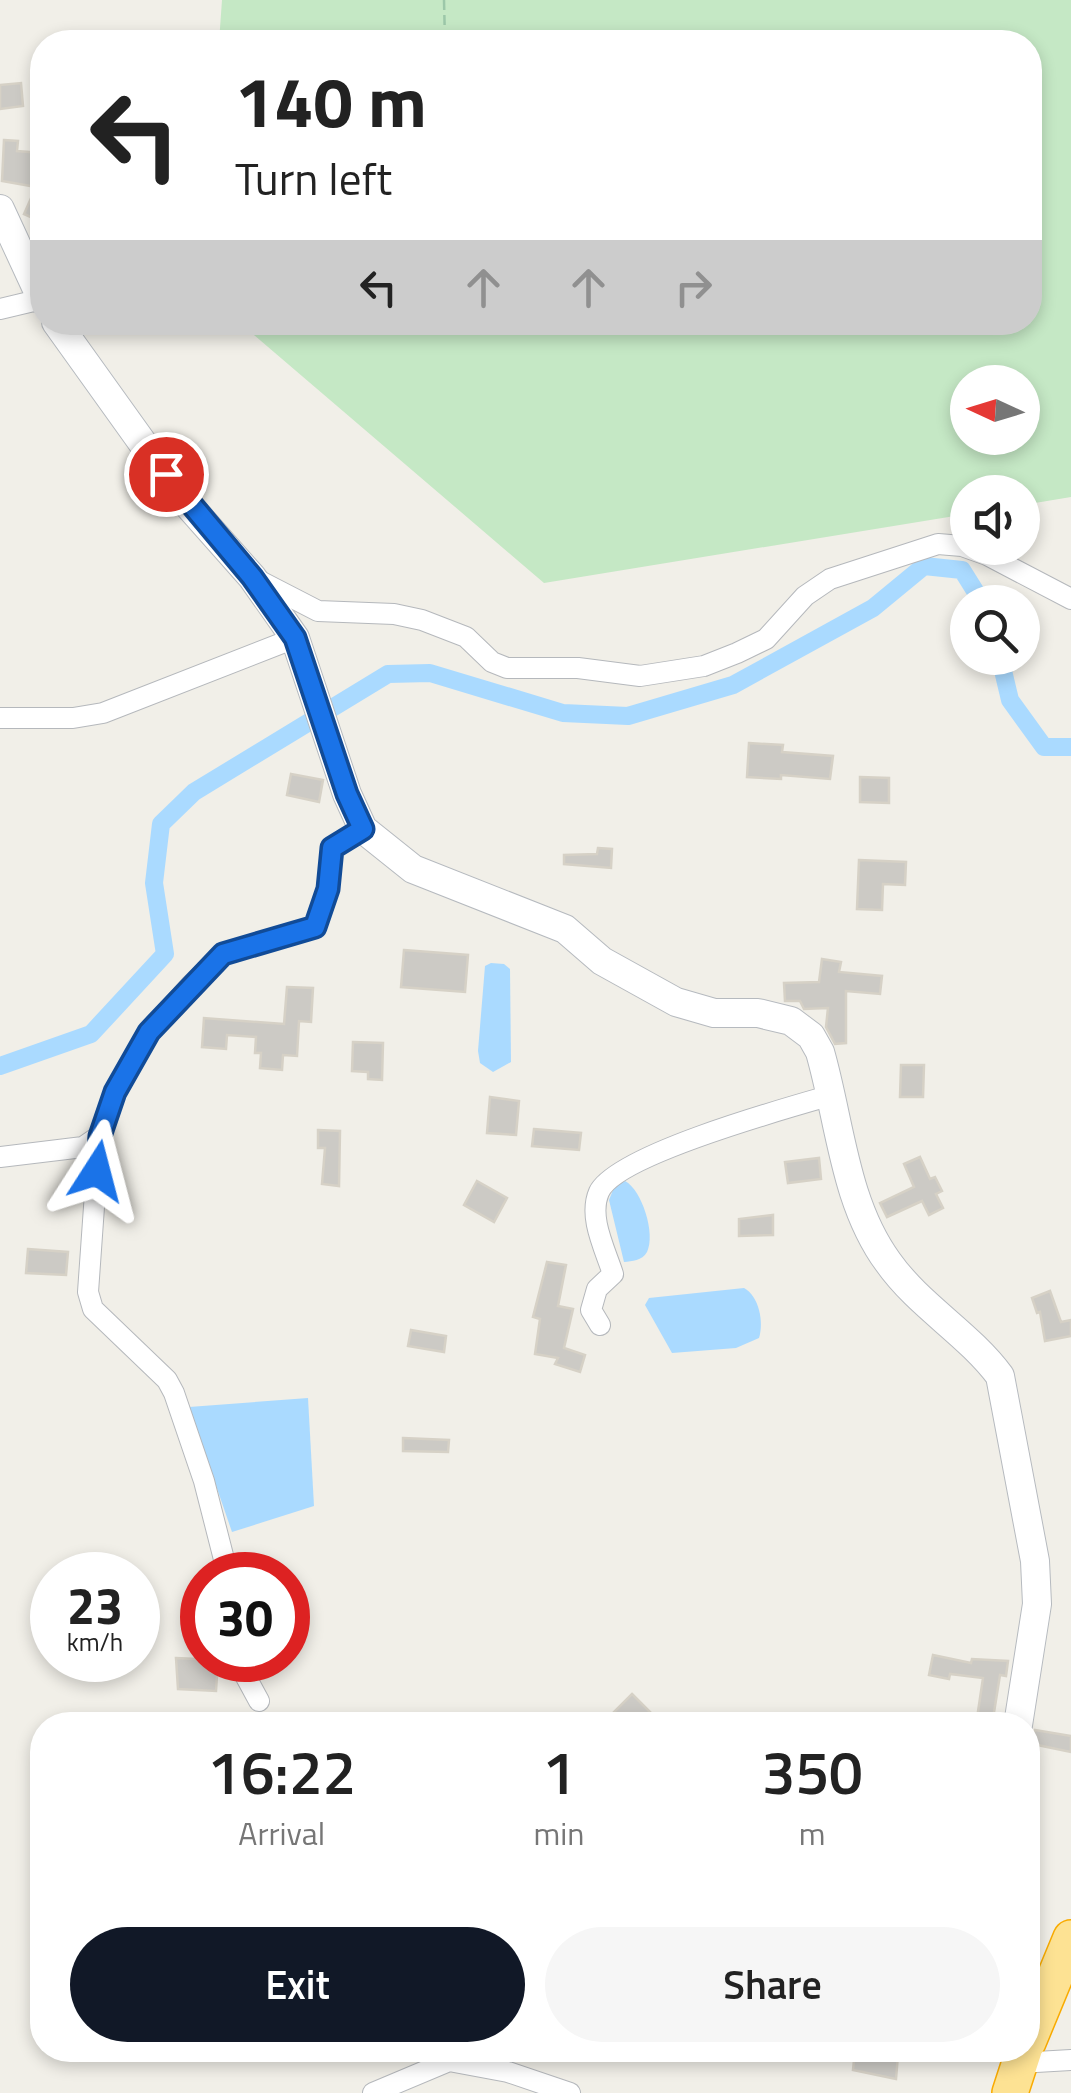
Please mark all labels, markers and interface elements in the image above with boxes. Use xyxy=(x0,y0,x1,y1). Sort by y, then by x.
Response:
text: 140 m xyxy=(235,48,427,154)
icon: left xyxy=(70,70,200,200)
text: Turn left xyxy=(235,144,392,212)
icon: left xyxy=(351,260,406,315)
icon: ahead xyxy=(456,260,511,315)
icon: ahead xyxy=(561,260,616,315)
icon: right xyxy=(666,260,721,315)
north arrow xyxy=(950,365,1040,455)
map controls xyxy=(950,365,1040,675)
pin xyxy=(124,432,209,517)
icon: arrive xyxy=(139,447,194,502)
button: sound xyxy=(950,475,1040,565)
button: search xyxy=(950,585,1040,675)
position arrow xyxy=(45,1119,149,1223)
speed limit sign: 30 xyxy=(180,1552,310,1682)
text: 23 xyxy=(67,1567,123,1643)
text: km/h xyxy=(67,1623,123,1661)
text: 16:22 xyxy=(207,1726,356,1817)
text: 1 xyxy=(542,1726,576,1817)
text: 350 xyxy=(762,1726,863,1817)
text: Arrival xyxy=(238,1809,325,1857)
text: min xyxy=(533,1809,584,1857)
text: m xyxy=(799,1809,826,1857)
button: Exit xyxy=(70,1927,525,2042)
button: Share xyxy=(545,1927,1000,2042)

